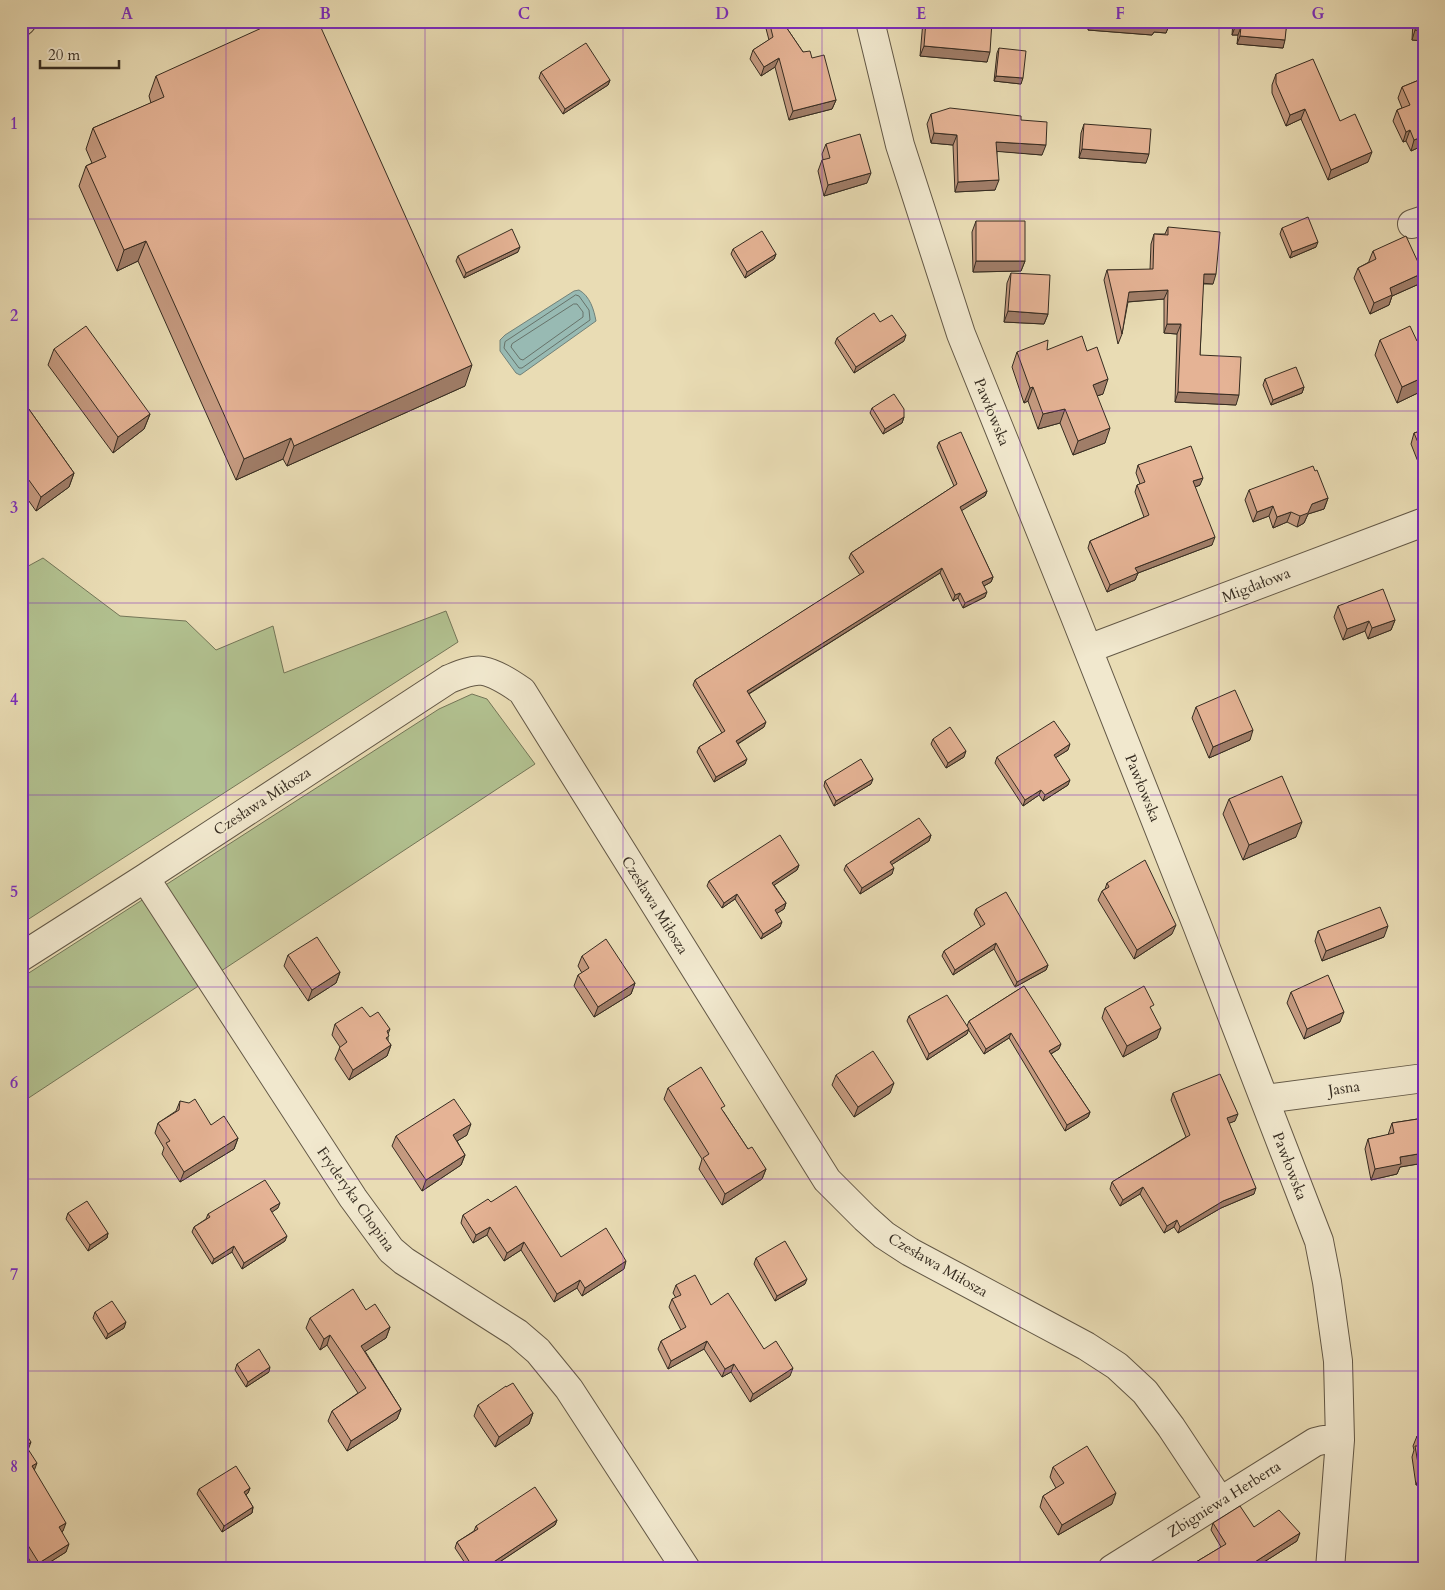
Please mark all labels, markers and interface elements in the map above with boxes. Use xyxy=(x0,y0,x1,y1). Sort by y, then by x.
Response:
text: A xyxy=(121,3,133,25)
text: B xyxy=(319,3,331,25)
text: C xyxy=(518,3,530,25)
text: D xyxy=(715,3,729,25)
text: E xyxy=(916,3,926,25)
text: F xyxy=(1115,3,1125,25)
text: G xyxy=(1311,3,1325,25)
scale bar xyxy=(40,38,119,70)
text: 20 m xyxy=(48,45,80,65)
text: 1 xyxy=(10,113,18,135)
text: 2 xyxy=(10,305,18,327)
street label: Pawłowska xyxy=(969,375,1015,449)
text: 3 xyxy=(10,497,18,519)
street label: Migdałowa xyxy=(1219,563,1294,607)
text: 4 xyxy=(10,689,18,711)
street label: Pawłowska xyxy=(1120,751,1166,825)
street label: Czesława Miłosza xyxy=(210,762,315,840)
street label: Czesława Miłosza xyxy=(617,852,693,958)
text: 5 xyxy=(10,881,18,903)
text: 6 xyxy=(10,1072,18,1094)
street label: Jasna xyxy=(1325,1076,1362,1100)
street label: Pawłowska xyxy=(1268,1129,1312,1203)
street label: Fryderyka Chopina xyxy=(312,1143,400,1256)
street label: Czesława Miłosza xyxy=(884,1228,992,1302)
text: 7 xyxy=(10,1264,18,1286)
text: 8 xyxy=(10,1456,18,1478)
street label: Zbigniewa Herberta xyxy=(1164,1456,1285,1542)

